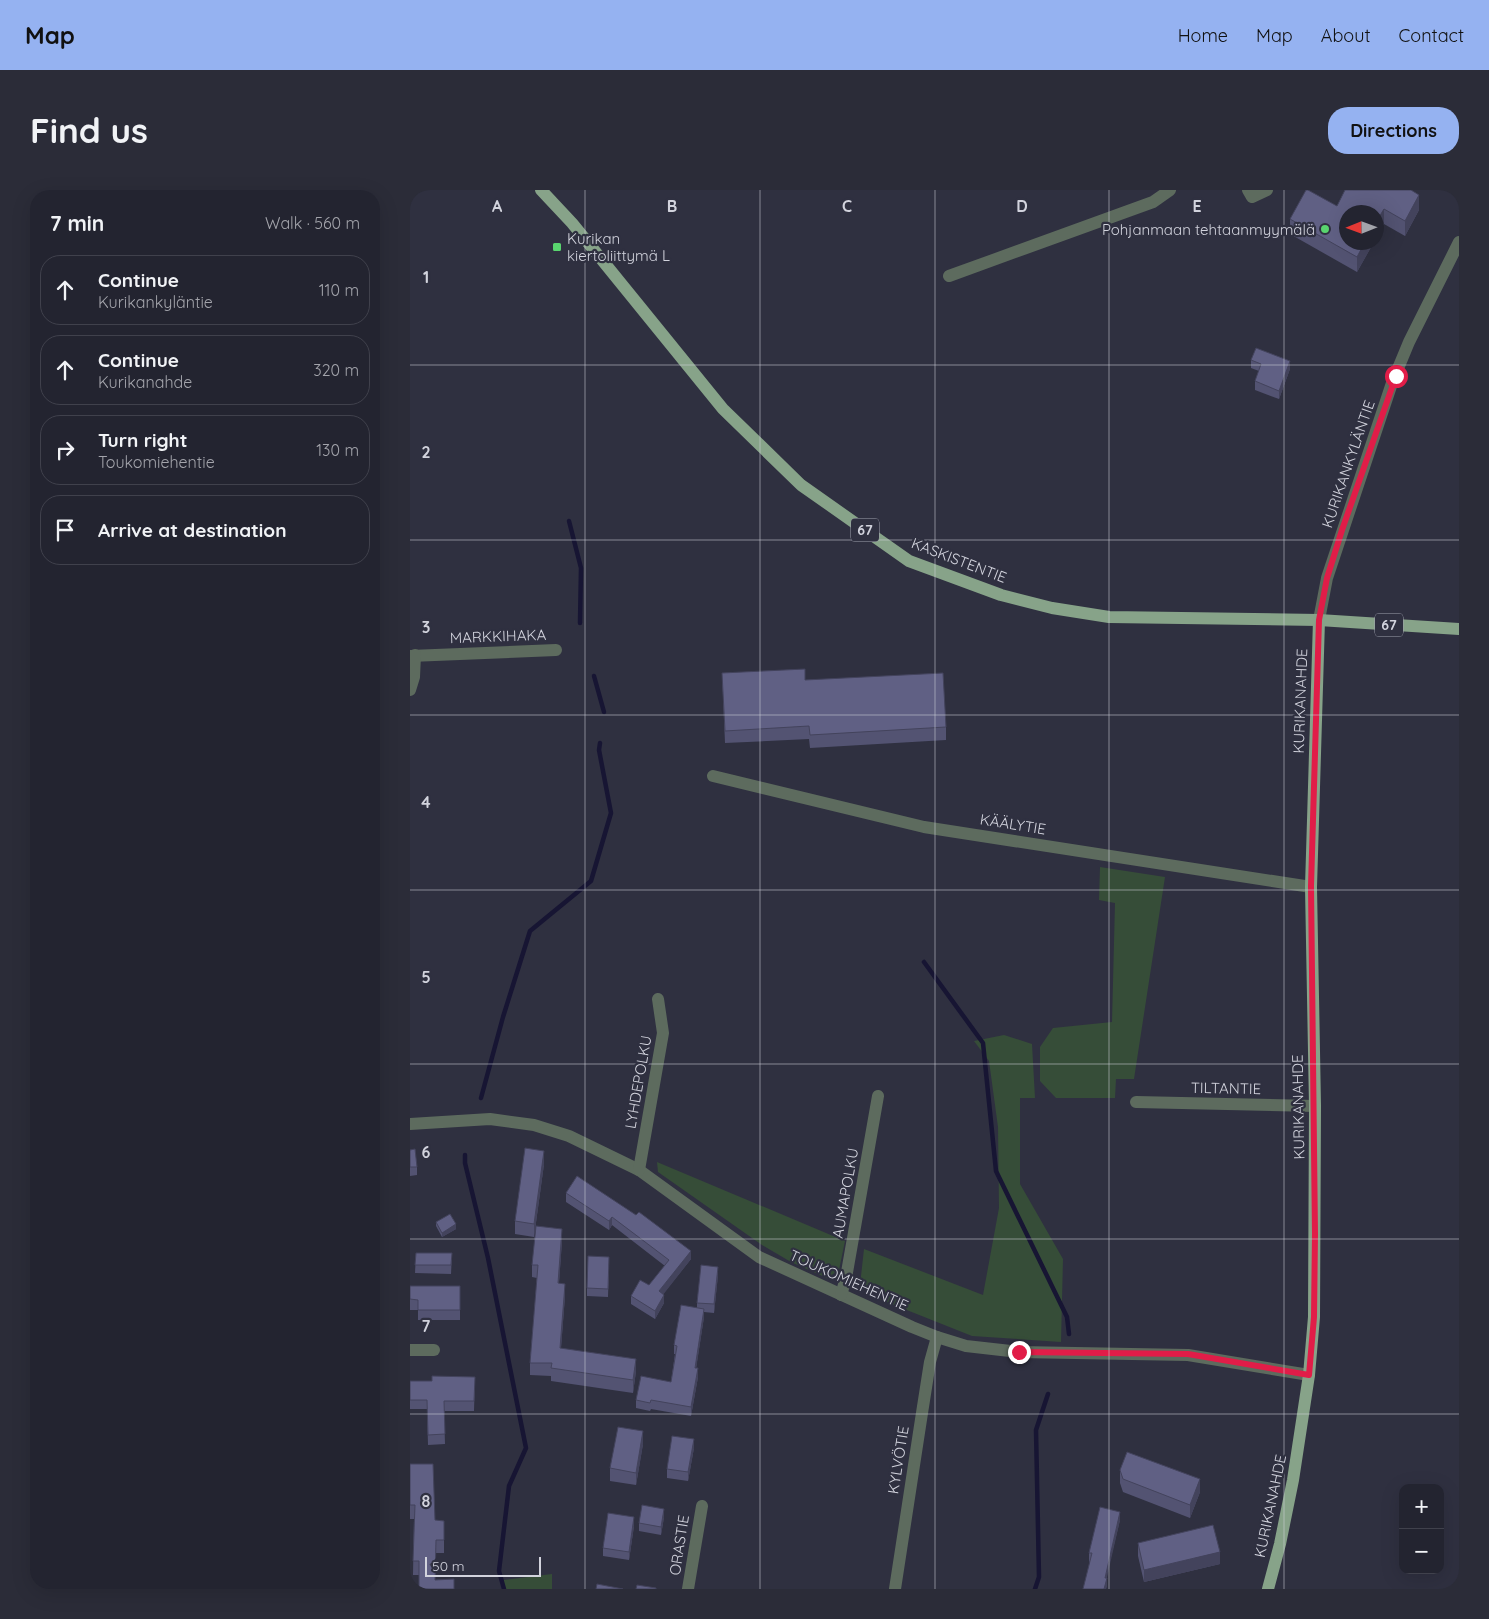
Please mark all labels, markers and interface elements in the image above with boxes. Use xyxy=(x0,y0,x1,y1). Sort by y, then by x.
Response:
text: Map xyxy=(25,20,75,50)
text: Home xyxy=(1178,24,1228,47)
text: Map xyxy=(1256,24,1293,47)
text: About xyxy=(1321,24,1371,47)
text: Contact xyxy=(1399,24,1464,47)
button: Directions xyxy=(1328,107,1459,154)
text: Find us xyxy=(30,108,148,152)
text: A xyxy=(492,196,503,216)
text: B xyxy=(667,196,677,216)
text: C xyxy=(842,196,852,216)
text: D xyxy=(1016,196,1028,216)
text: E xyxy=(1192,196,1202,216)
north arrow xyxy=(1339,205,1384,250)
text: 7 min xyxy=(50,210,104,236)
text: Walk · 560 m xyxy=(265,213,360,233)
place label: Pohjanmaan tehtaanmyymälä xyxy=(1102,220,1315,239)
marker: Pohjanmaan tehtaanmyymälä xyxy=(1319,223,1331,235)
place label: Kurikan kiertoliittymä L xyxy=(567,229,670,265)
marker: Kurikan kiertoliittymä L xyxy=(551,241,563,253)
text: 1 xyxy=(423,267,429,287)
text: Continue xyxy=(98,268,179,292)
icon: ahead xyxy=(51,276,79,304)
text: 110 m xyxy=(319,280,359,300)
text: Kurikankyläntie xyxy=(98,292,213,312)
text: Continue xyxy=(98,348,179,372)
icon: ahead xyxy=(51,356,79,384)
text: 320 m xyxy=(313,360,359,380)
route start xyxy=(1385,365,1408,388)
text: Kurikanahde xyxy=(98,372,192,392)
street label: KURIKANKYLÄNTIE xyxy=(1317,398,1379,530)
text: Turn right xyxy=(98,428,187,452)
icon: right xyxy=(51,436,79,464)
text: 130 m xyxy=(316,440,359,460)
text: 2 xyxy=(421,442,431,462)
text: Toukomiehentie xyxy=(98,452,215,472)
icon: arrive xyxy=(51,516,79,544)
text: Arrive at destination xyxy=(98,518,287,542)
road number: 67 xyxy=(851,518,879,542)
street label: KASKISTENTIE xyxy=(909,533,1009,587)
road number: 67 xyxy=(1375,614,1403,636)
text: 3 xyxy=(422,617,430,637)
street label: MARKKIHAKA xyxy=(449,625,547,647)
street label: KURIKANAHDE xyxy=(1289,648,1311,754)
text: 4 xyxy=(421,792,431,812)
street label: KÄÄLYTIE xyxy=(979,809,1047,839)
text: 5 xyxy=(421,967,431,987)
street label: LYHDEPOLKU xyxy=(620,1034,656,1130)
street label: KURIKANAHDE xyxy=(1288,1054,1308,1160)
street label: TILTANTIE xyxy=(1191,1078,1261,1098)
text: 6 xyxy=(422,1142,431,1162)
street label: AUMAPOLKU xyxy=(828,1146,862,1240)
street label: TOUKOMIEHENTIE xyxy=(787,1245,911,1315)
text: 7 xyxy=(422,1316,431,1336)
route end xyxy=(1008,1341,1031,1364)
street label: KYLVÖTIE xyxy=(883,1425,913,1495)
street label: KURIKANAHDE xyxy=(1250,1453,1290,1559)
map controls xyxy=(1399,1484,1444,1574)
button: + xyxy=(1399,1484,1444,1529)
text: 8 xyxy=(422,1491,431,1511)
street label: ORASTIE xyxy=(665,1513,693,1577)
button: − xyxy=(1399,1529,1444,1574)
scale bar xyxy=(425,1554,541,1577)
text: 50 m xyxy=(432,1557,465,1575)

